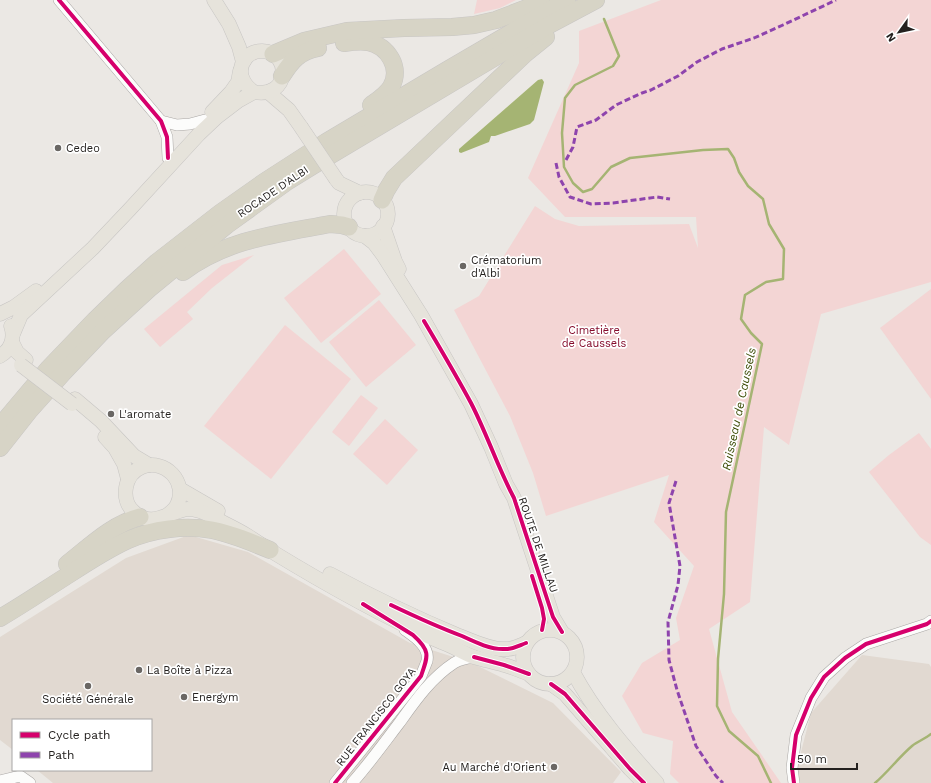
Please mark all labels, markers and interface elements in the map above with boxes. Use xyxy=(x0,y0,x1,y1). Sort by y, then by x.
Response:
north arrow xyxy=(879,12,919,52)
text: N xyxy=(883,30,899,44)
place label: Cedeo xyxy=(66,142,100,155)
marker: Cedeo xyxy=(53,143,63,153)
street label: ROCADE D'ALBI xyxy=(235,164,311,220)
place label: Crématorium d'Albi xyxy=(471,254,542,280)
marker: Crématorium d'Albi xyxy=(458,261,468,271)
park label: Cimetière de Caussels xyxy=(562,324,627,350)
water label: Ruisseau de Caussels xyxy=(719,346,759,472)
place label: L'aromate xyxy=(119,408,171,421)
marker: L'aromate xyxy=(106,409,116,419)
street label: ROUTE DE MILLAU xyxy=(516,496,560,594)
place label: La Boîte à Pizza xyxy=(147,664,232,677)
marker: La Boîte à Pizza xyxy=(134,665,144,675)
street label: RUE FRANCISCO GOYA xyxy=(334,665,418,769)
marker: Société Générale xyxy=(83,681,93,691)
place label: Energym xyxy=(192,691,238,704)
marker: Energym xyxy=(179,692,189,702)
place label: Société Générale xyxy=(42,693,134,706)
legend xyxy=(12,719,152,771)
text: Cycle path xyxy=(48,728,110,742)
scale bar xyxy=(791,745,857,771)
text: Path xyxy=(48,748,74,762)
text: 50 m xyxy=(797,752,827,766)
place label: Au Marché d'Orient xyxy=(443,761,546,774)
marker: Au Marché d'Orient xyxy=(549,762,559,772)

